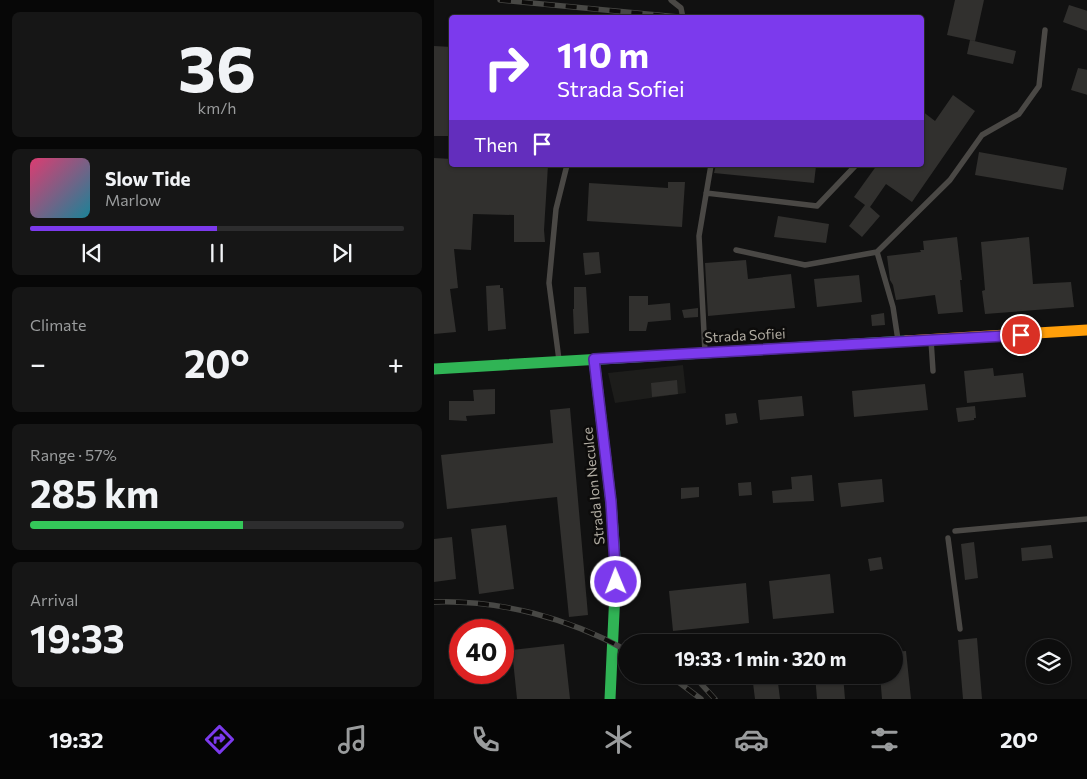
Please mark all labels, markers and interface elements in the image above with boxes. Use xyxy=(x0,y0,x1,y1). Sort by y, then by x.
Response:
text: 36 xyxy=(178,26,256,105)
text: 110 m xyxy=(557,32,649,75)
icon: right xyxy=(474,35,539,100)
text: Strada Sofiei xyxy=(557,75,685,102)
text: km/h xyxy=(198,98,236,117)
icon: arrive xyxy=(528,130,556,158)
text: Then xyxy=(474,133,518,156)
text: Slow Tide xyxy=(105,167,191,190)
text: Marlow xyxy=(105,190,161,209)
icon: previous xyxy=(78,239,106,267)
icon: pause xyxy=(203,239,231,267)
icon: next xyxy=(328,239,356,267)
pin xyxy=(1000,314,1042,356)
text: Climate xyxy=(30,315,86,334)
icon: arrive xyxy=(1007,321,1035,349)
street label: Strada Sofiei xyxy=(704,324,786,346)
text: 20° xyxy=(184,339,250,386)
text: − xyxy=(30,346,46,380)
text: + xyxy=(388,346,404,380)
street label: Strada Ion Neculce xyxy=(578,426,608,546)
text: Range · 57% xyxy=(30,445,117,464)
text: 285 km xyxy=(30,469,159,516)
position arrow xyxy=(589,555,641,607)
text: Arrival xyxy=(30,590,78,609)
text: 19:33 xyxy=(30,614,125,661)
speed limit sign: 40 xyxy=(449,619,514,684)
map controls xyxy=(1026,639,1071,684)
button: layers xyxy=(1026,639,1071,684)
text: 19:33 · 1 min · 320 m xyxy=(675,647,846,670)
icon: directions xyxy=(202,722,237,757)
icon: music xyxy=(335,722,370,757)
icon: phone xyxy=(468,722,503,757)
icon: climate xyxy=(601,722,636,757)
icon: car xyxy=(734,722,769,757)
icon: filters xyxy=(867,722,902,757)
text: 19:32 xyxy=(49,726,104,753)
text: 20° xyxy=(1000,726,1038,753)

